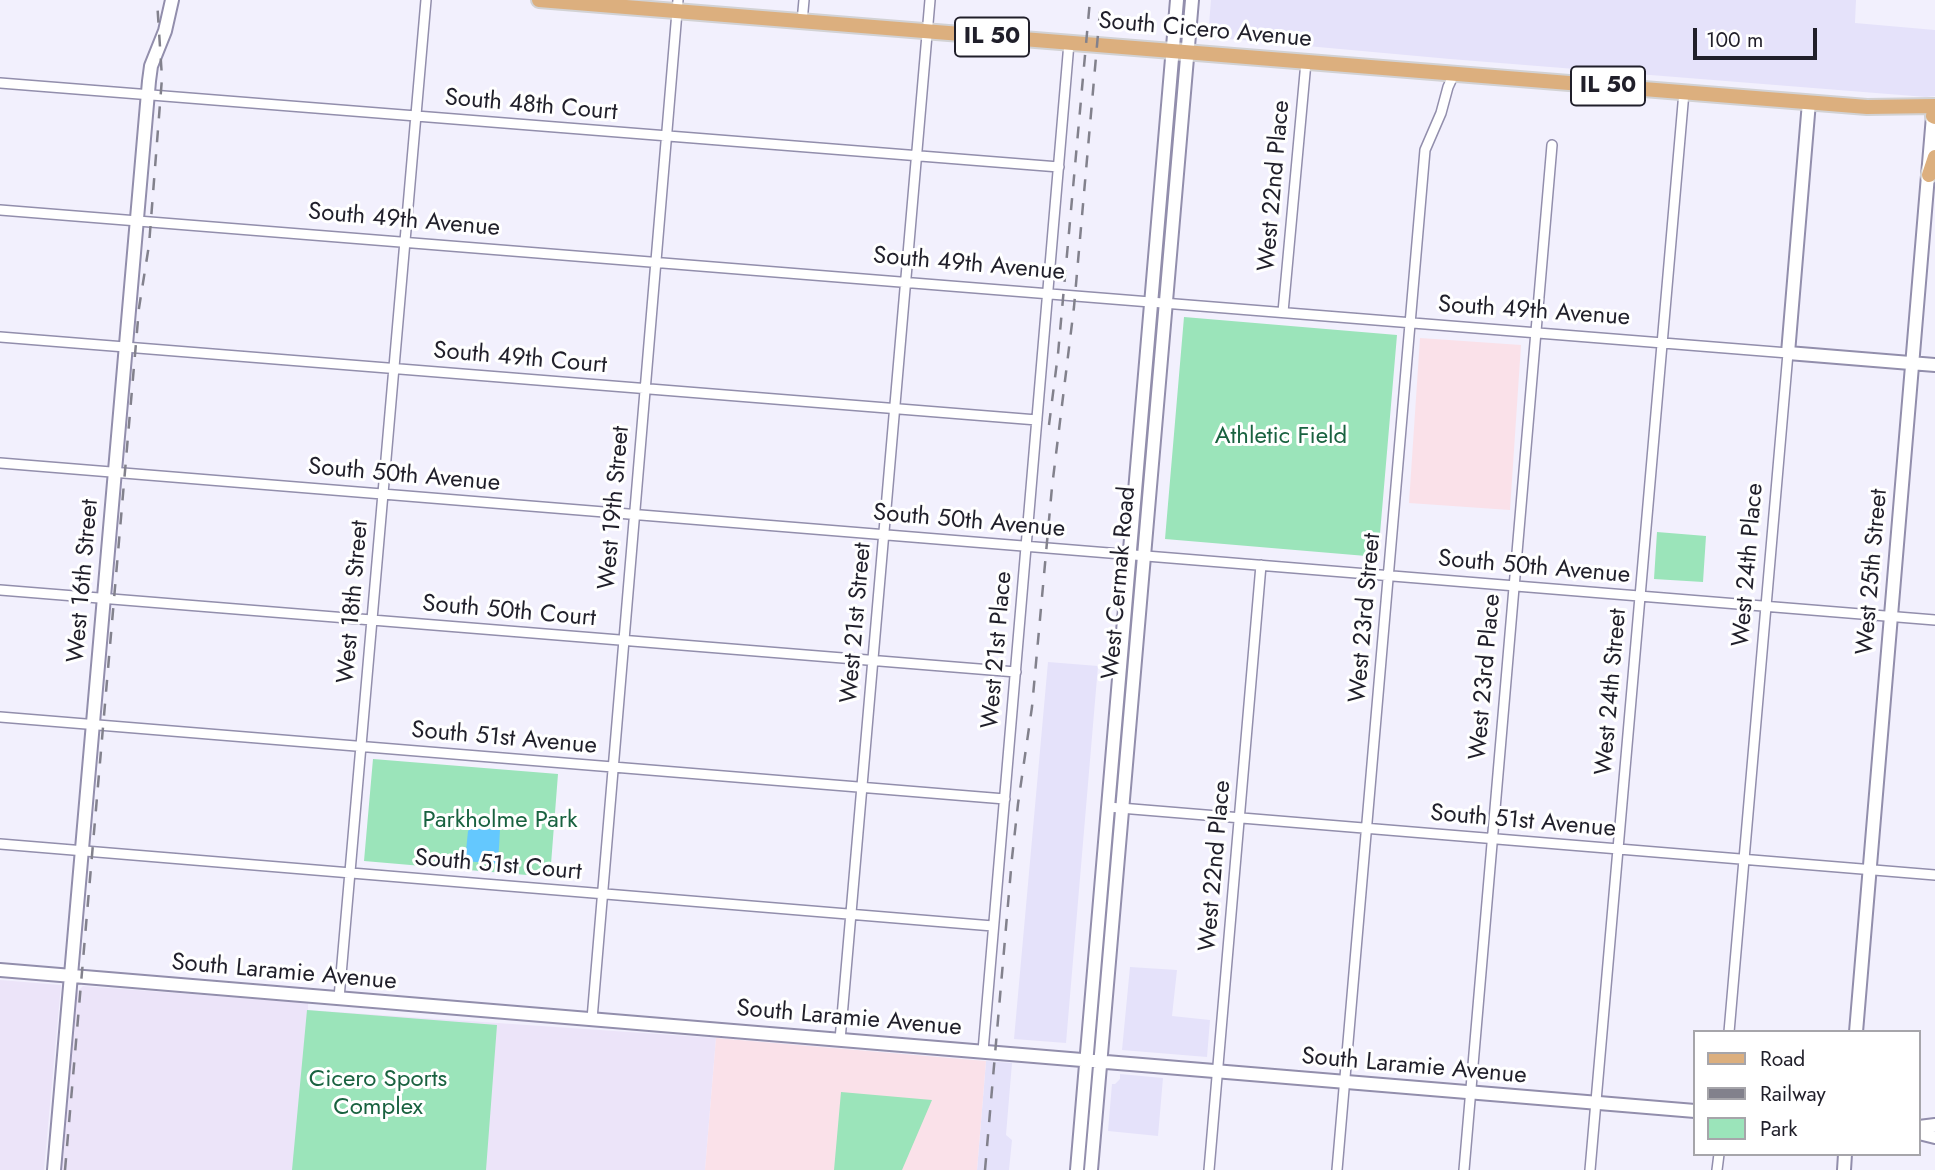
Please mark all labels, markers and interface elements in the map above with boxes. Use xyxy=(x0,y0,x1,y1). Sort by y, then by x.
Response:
street label: South Cicero Avenue xyxy=(1097,7,1313,55)
scale bar xyxy=(1697,14,1821,58)
road number: IL 50 xyxy=(955,18,1029,56)
text: 100 m xyxy=(1706,25,1763,55)
road number: IL 50 xyxy=(1571,66,1645,106)
street label: South 48th Court xyxy=(443,84,619,128)
street label: West 22nd Place xyxy=(1253,99,1297,273)
street label: South 49th Avenue xyxy=(307,198,501,244)
street label: South 49th Avenue xyxy=(872,242,1066,288)
street label: South 49th Avenue xyxy=(1437,291,1631,333)
street label: South 49th Court xyxy=(432,337,608,381)
park label: Athletic Field xyxy=(1215,423,1347,451)
street label: West 19th Street xyxy=(593,425,637,591)
street label: South 50th Avenue xyxy=(307,453,501,499)
street label: West 24th Place xyxy=(1728,482,1770,648)
street label: West Cermak Road xyxy=(1097,485,1143,681)
street label: West 25th Street xyxy=(1851,488,1895,656)
street label: West 16th Street xyxy=(62,498,106,664)
street label: South 50th Avenue xyxy=(872,499,1066,545)
street label: West 18th Street xyxy=(333,519,375,685)
street label: West 23rd Street xyxy=(1344,532,1388,704)
street label: West 21st Street xyxy=(836,541,878,705)
street label: South 50th Avenue xyxy=(1437,545,1631,591)
street label: West 21st Place xyxy=(977,570,1019,730)
street label: South 50th Court xyxy=(421,590,597,634)
street label: West 23rd Place xyxy=(1464,593,1508,761)
street label: West 24th Street xyxy=(1590,607,1634,777)
street label: South 51st Avenue xyxy=(410,717,598,761)
street label: West 22nd Place xyxy=(1194,779,1238,953)
street label: South 51st Avenue xyxy=(1429,800,1617,844)
park label: Parkholme Park xyxy=(422,807,578,835)
street label: South 51st Court xyxy=(413,844,583,888)
street label: South Laramie Avenue xyxy=(170,949,398,997)
street label: South Laramie Avenue xyxy=(735,995,963,1043)
legend xyxy=(1694,1030,1921,1156)
street label: South Laramie Avenue xyxy=(1300,1043,1528,1091)
text: Road xyxy=(1760,1044,1805,1074)
park label: Cicero Sports Complex xyxy=(309,1066,447,1122)
text: Railway xyxy=(1760,1079,1826,1109)
text: Park xyxy=(1760,1114,1797,1144)

